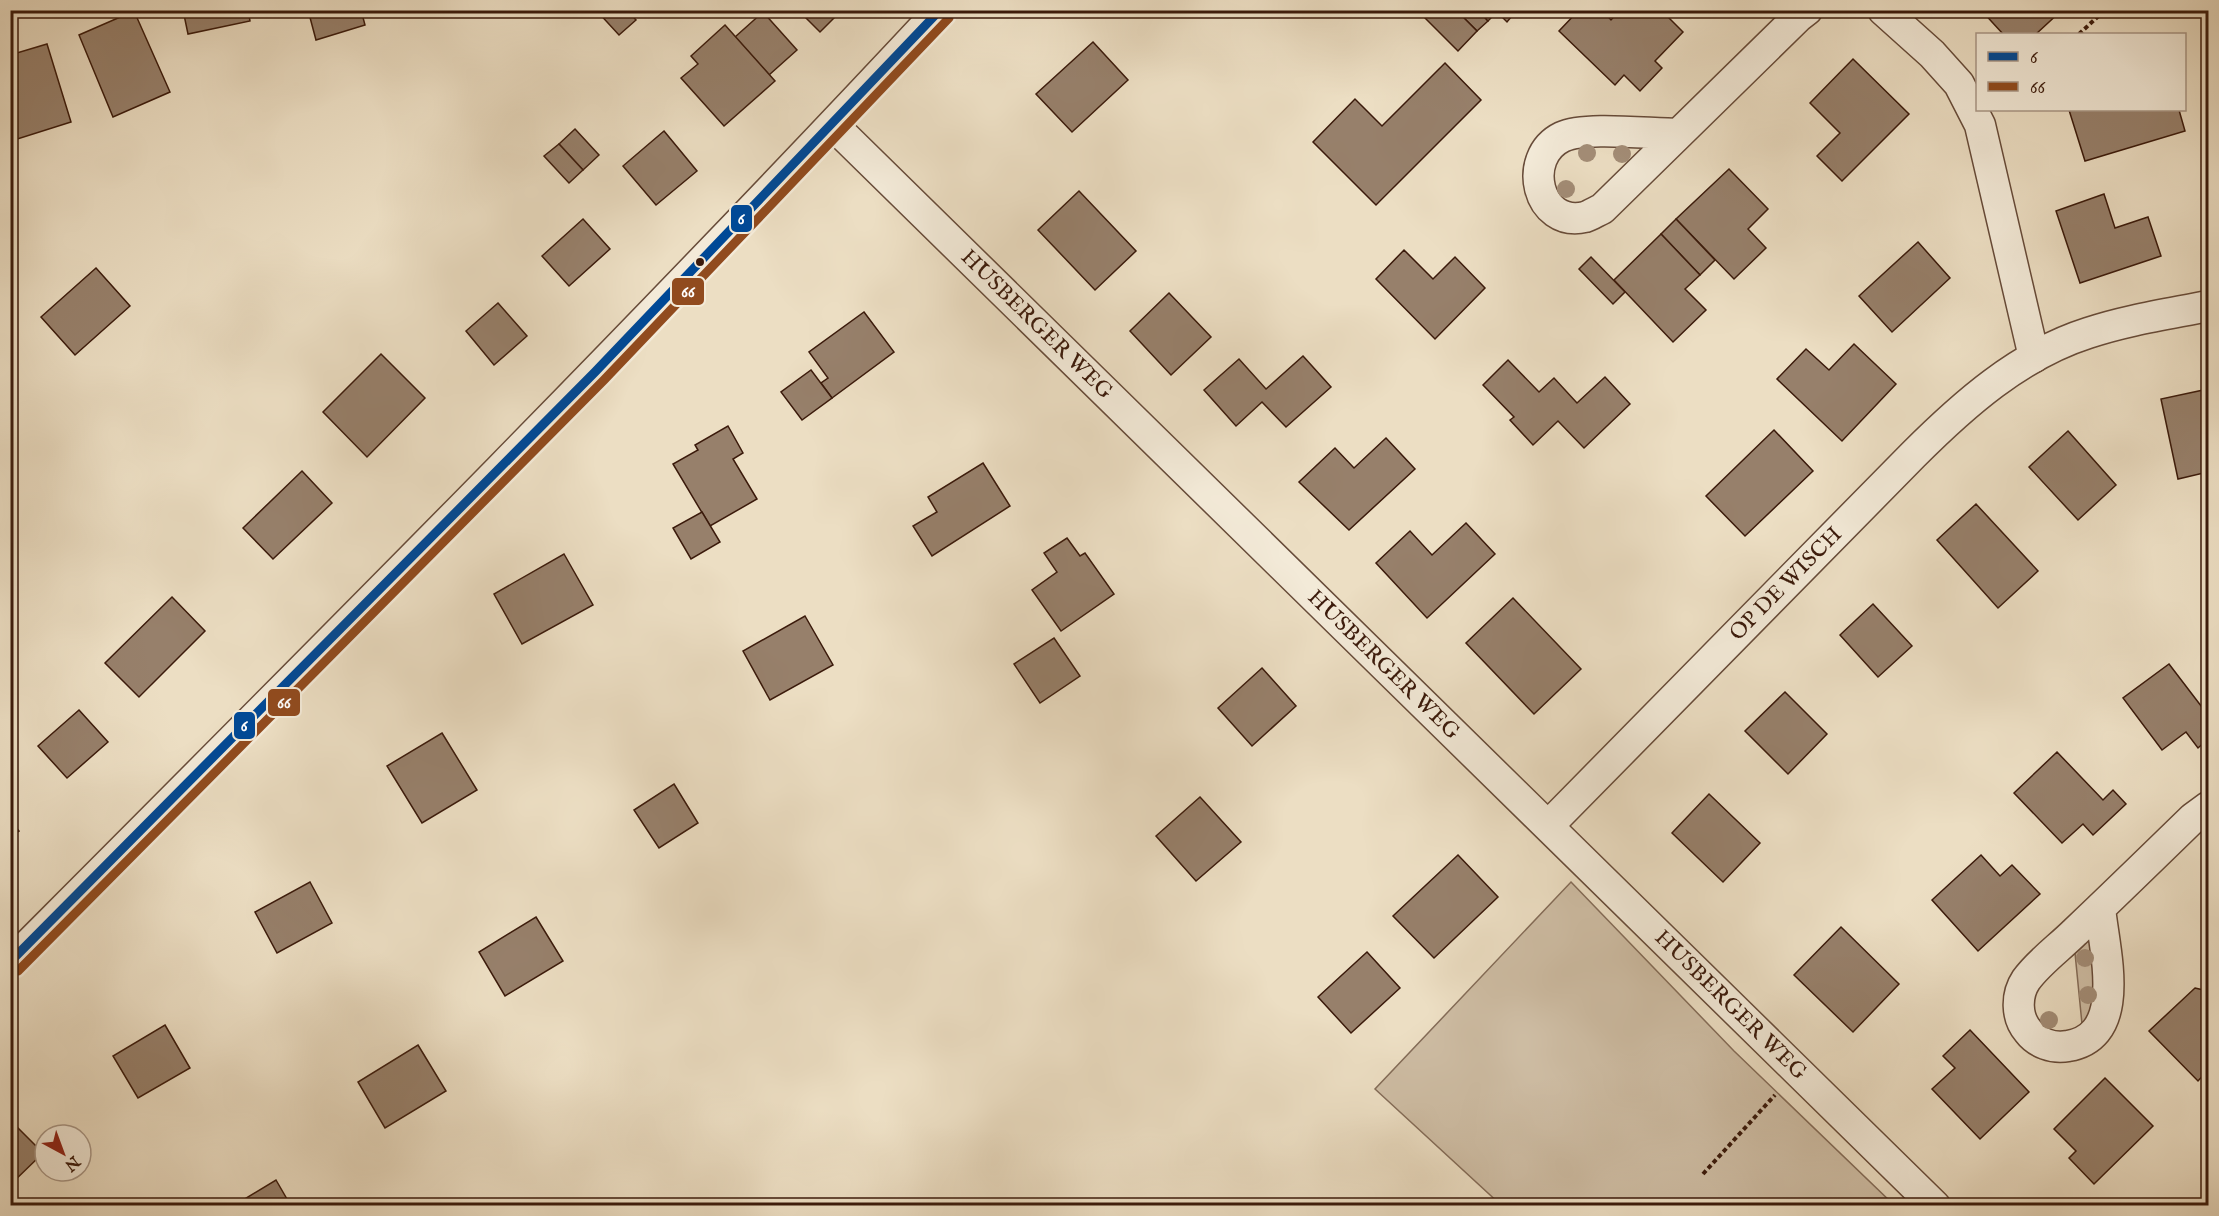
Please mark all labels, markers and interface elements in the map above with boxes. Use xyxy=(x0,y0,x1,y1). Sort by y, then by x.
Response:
legend xyxy=(1976,33,2186,111)
text: 6 xyxy=(2030,47,2038,70)
text: 66 xyxy=(2030,77,2046,100)
line badge: 6 xyxy=(730,204,753,233)
text: 6 xyxy=(738,210,746,230)
street label: HUSBERGER WEG xyxy=(954,244,1119,406)
unlabelled marker xyxy=(694,256,706,268)
line badge: 66 xyxy=(671,277,705,306)
text: 66 xyxy=(681,283,696,303)
street label: OP DE WISCH xyxy=(1724,521,1848,647)
street label: HUSBERGER WEG xyxy=(1301,584,1466,746)
line badge: 66 xyxy=(267,688,301,717)
text: 66 xyxy=(277,694,292,714)
line badge: 6 xyxy=(233,711,256,740)
text: 6 xyxy=(241,717,249,737)
street label: HUSBERGER WEG xyxy=(1648,924,1813,1087)
north arrow xyxy=(33,1123,93,1183)
text: N xyxy=(60,1150,84,1175)

